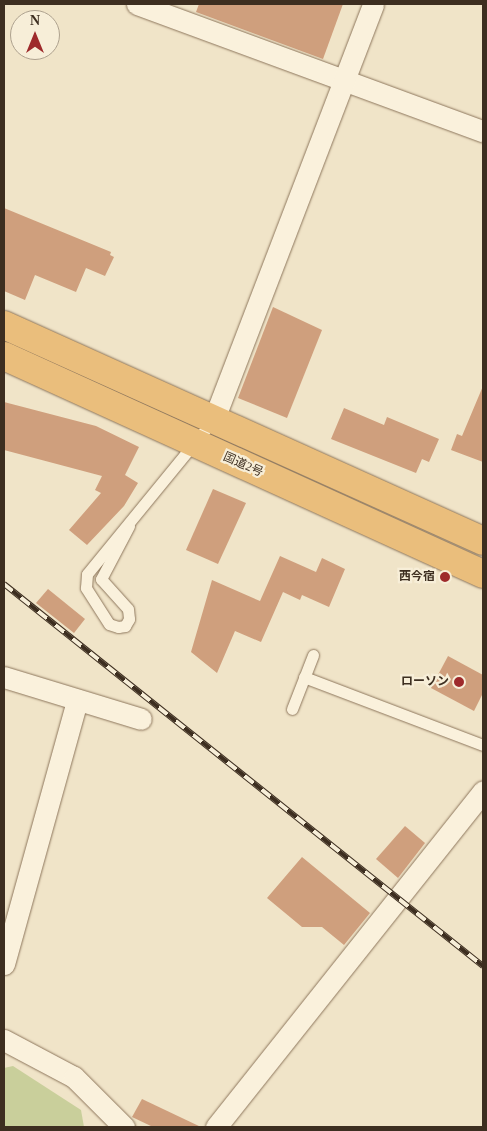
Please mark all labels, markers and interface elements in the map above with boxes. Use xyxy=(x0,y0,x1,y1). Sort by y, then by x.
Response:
north arrow xyxy=(10,10,60,60)
text: N xyxy=(30,13,40,28)
street label: 国道2号 xyxy=(221,450,265,480)
place label: 西今宿 xyxy=(399,570,435,584)
marker: 西今宿 xyxy=(439,571,451,583)
place label: ローソン xyxy=(401,675,449,689)
marker: ローソン xyxy=(453,676,465,688)

